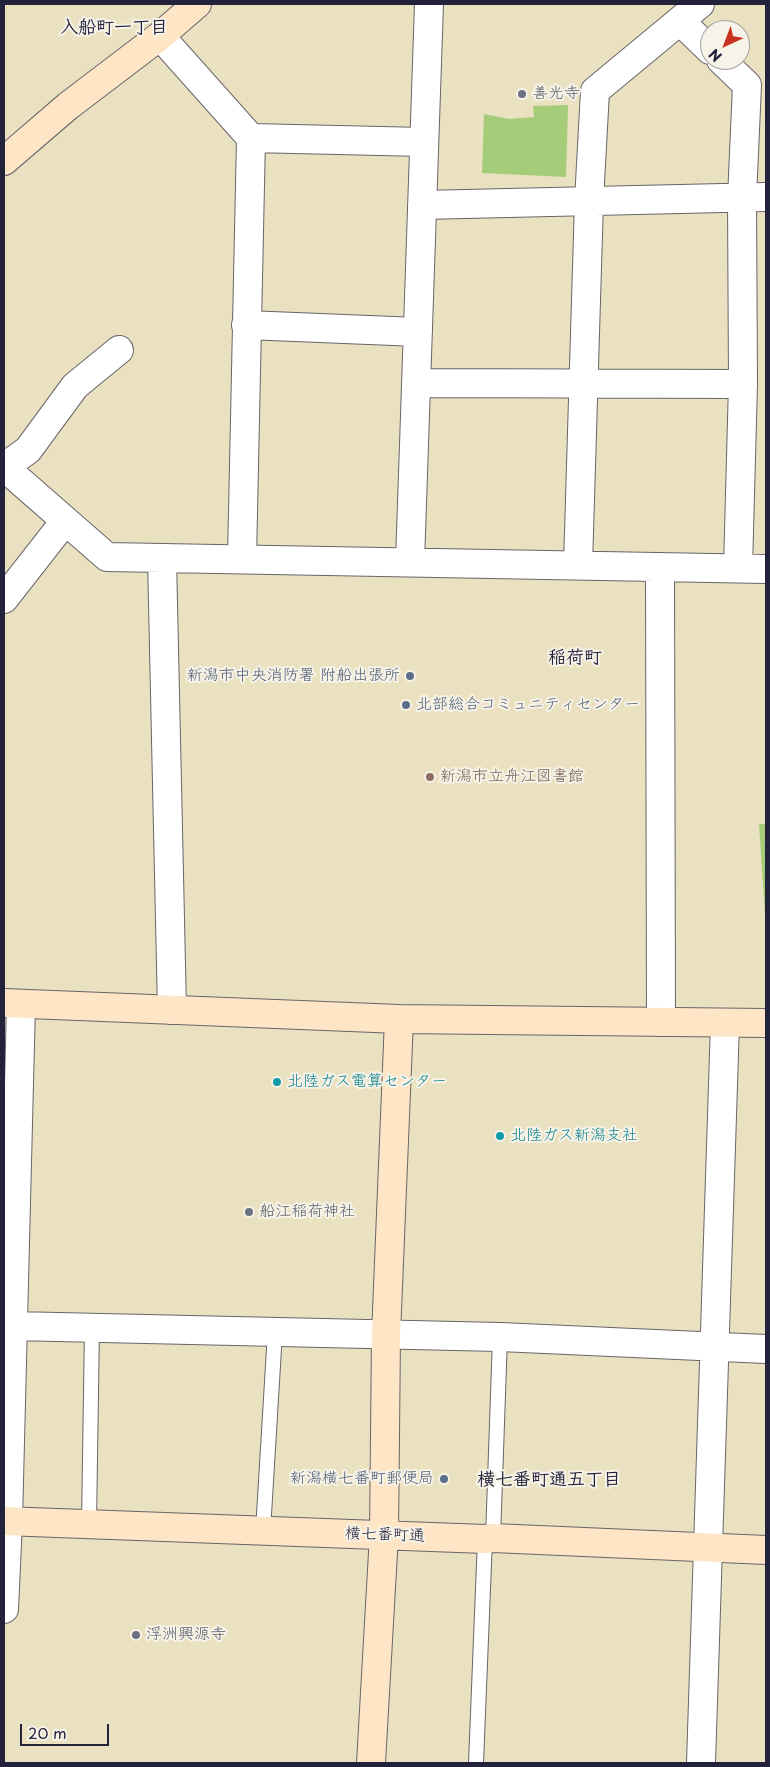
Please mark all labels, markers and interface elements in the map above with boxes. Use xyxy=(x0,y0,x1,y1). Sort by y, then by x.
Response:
district label: 入船町一丁目 xyxy=(60,17,168,39)
north arrow xyxy=(700,20,750,70)
text: N xyxy=(704,44,726,67)
place label: 善光寺 xyxy=(532,84,580,104)
marker: 善光寺 xyxy=(516,88,528,100)
district label: 稲荷町 xyxy=(548,647,602,669)
place label: 新潟市中央消防署 附船出張所 xyxy=(187,666,400,686)
marker: 新潟市中央消防署 附船出張所 xyxy=(404,670,416,682)
place label: 北部総合コミュニティセンター xyxy=(416,695,640,715)
marker: 北部総合コミュニティセンター xyxy=(400,699,412,711)
place label: 新潟市立舟江図書館 xyxy=(440,767,584,787)
marker: 新潟市立舟江図書館 xyxy=(424,771,436,783)
place label: 北陸ガス電算センター xyxy=(287,1072,447,1092)
marker: 北陸ガス電算センター xyxy=(271,1076,283,1088)
place label: 北陸ガス新潟支社 xyxy=(510,1126,638,1146)
marker: 北陸ガス新潟支社 xyxy=(494,1130,506,1142)
place label: 船江稲荷神社 xyxy=(259,1202,355,1222)
marker: 船江稲荷神社 xyxy=(243,1206,255,1218)
place label: 新潟横七番町郵便局 xyxy=(290,1469,434,1489)
district label: 横七番町通五丁目 xyxy=(477,1469,621,1491)
marker: 新潟横七番町郵便局 xyxy=(438,1473,450,1485)
street label: 横七番町通 xyxy=(345,1524,425,1546)
place label: 浮洲興源寺 xyxy=(146,1625,226,1645)
marker: 浮洲興源寺 xyxy=(130,1629,142,1641)
scale bar xyxy=(22,1714,111,1746)
text: 20 m xyxy=(28,1721,67,1744)

